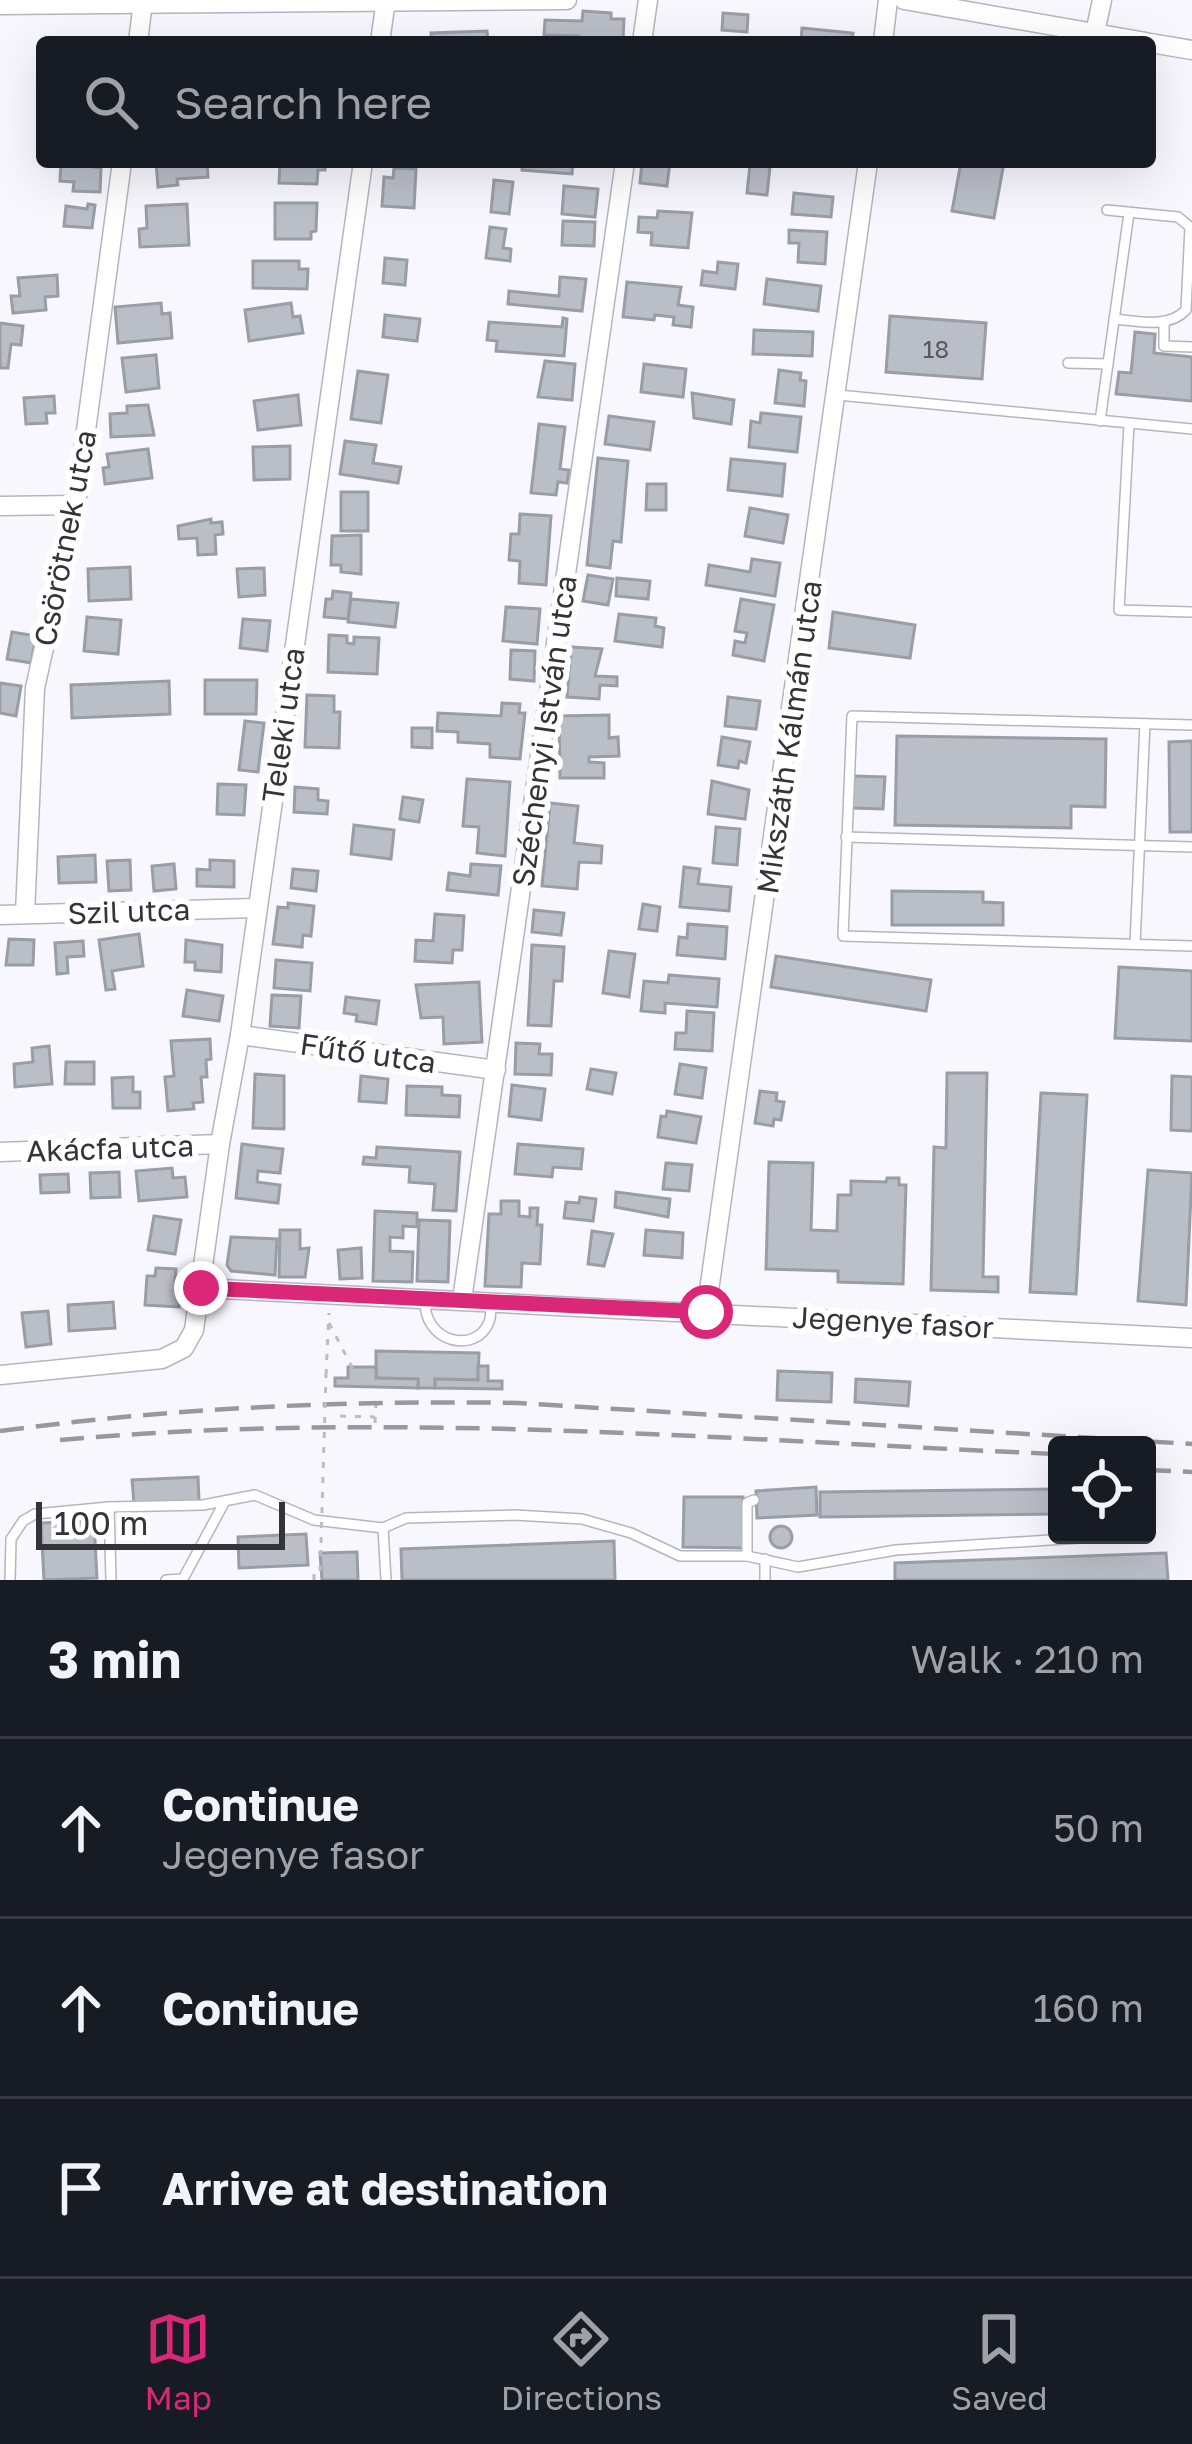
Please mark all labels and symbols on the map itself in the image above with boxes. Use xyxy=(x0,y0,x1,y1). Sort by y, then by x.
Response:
house number: 18 xyxy=(923,334,949,363)
street label: Csörötnek utca xyxy=(26,427,104,649)
street label: Széchenyi István utca xyxy=(504,573,584,889)
street label: Mikszáth Kálmán utca xyxy=(749,578,829,896)
street label: Teleki utca xyxy=(254,645,312,805)
street label: Szil utca xyxy=(67,891,191,931)
street label: Fűtő utca xyxy=(298,1026,438,1080)
street label: Akácfa utca xyxy=(25,1127,195,1169)
route end xyxy=(174,1261,228,1315)
route start xyxy=(679,1285,733,1339)
street label: Jegenye fasor xyxy=(791,1299,995,1345)
scale bar xyxy=(36,1496,285,1549)

